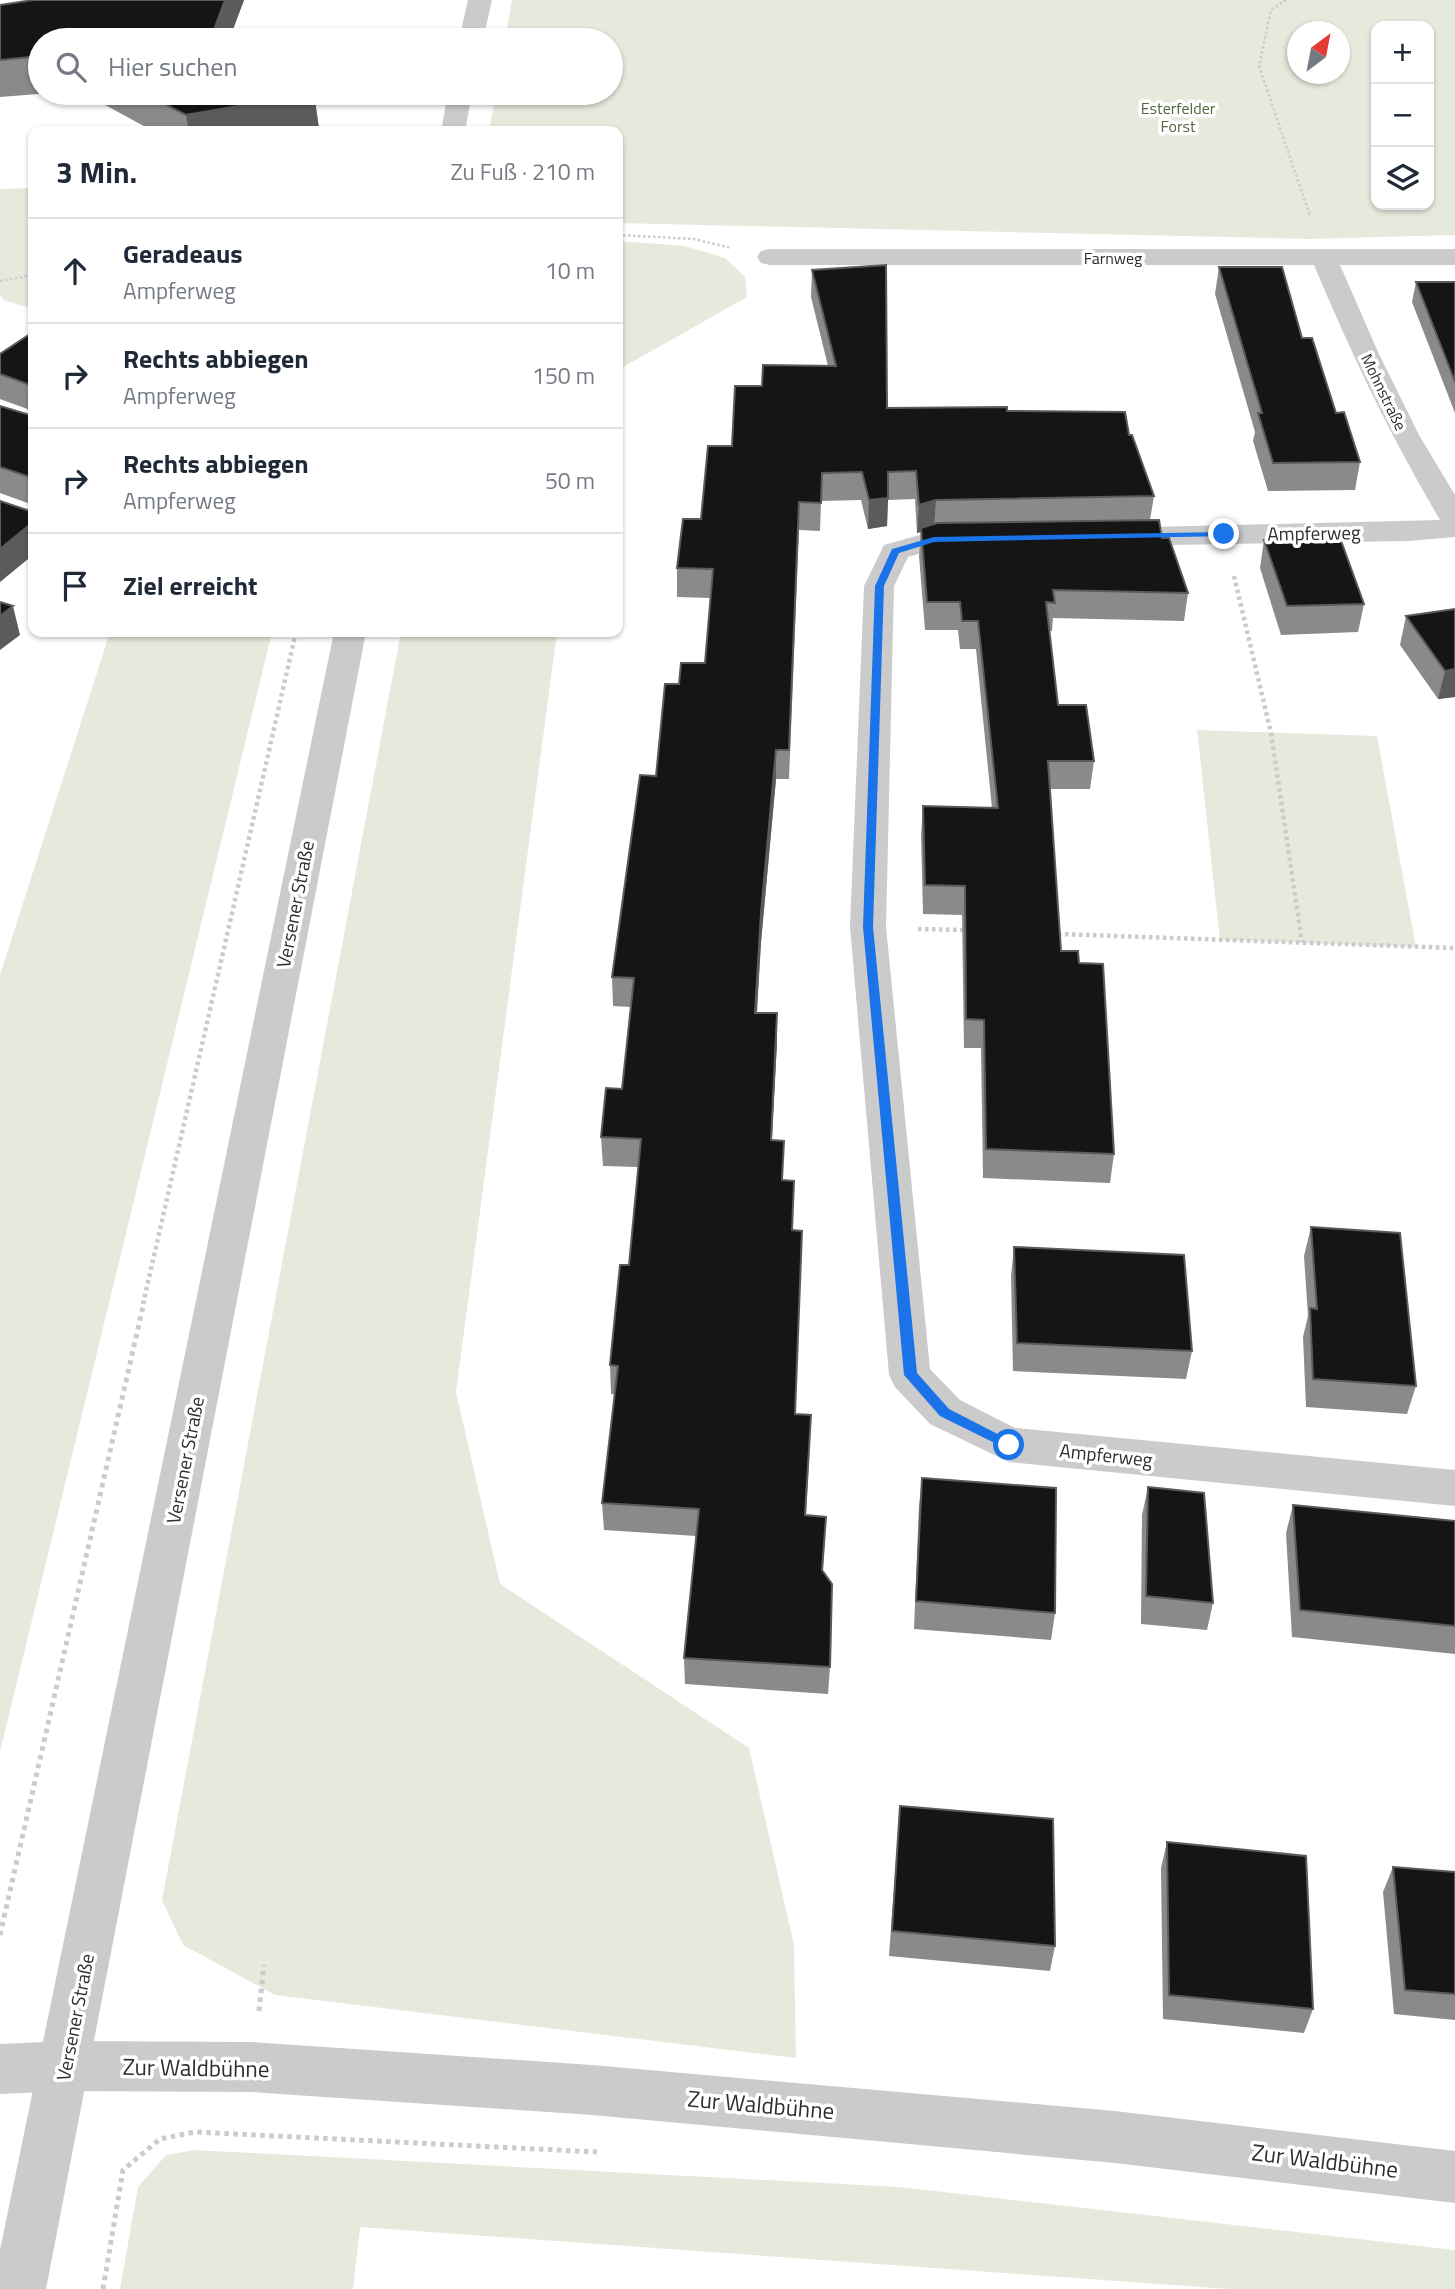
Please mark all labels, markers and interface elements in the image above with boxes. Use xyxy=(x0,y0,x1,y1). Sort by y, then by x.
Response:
north arrow xyxy=(1287,21,1350,84)
map controls xyxy=(1371,21,1434,210)
button: + xyxy=(1371,21,1434,84)
search box xyxy=(28,28,623,105)
text: Hier suchen xyxy=(108,47,237,86)
icon: search xyxy=(52,48,90,86)
button: − xyxy=(1371,84,1434,147)
park label: Esterfelder Forst xyxy=(1141,96,1216,138)
button: layers xyxy=(1371,147,1434,210)
text: 3 Min. xyxy=(56,149,137,195)
text: Zu Fuß · 210 m xyxy=(451,154,595,189)
text: Geradeaus xyxy=(123,234,243,273)
street label: Farnweg xyxy=(1084,246,1142,270)
icon: ahead xyxy=(56,252,94,290)
text: 10 m xyxy=(545,253,595,288)
text: Ampferweg xyxy=(123,273,236,308)
text: Rechts abbiegen xyxy=(123,339,309,378)
street label: Mohnstraße xyxy=(1355,349,1413,435)
icon: right xyxy=(56,357,94,395)
text: 150 m xyxy=(532,358,595,393)
text: Ampferweg xyxy=(123,378,236,413)
text: Rechts abbiegen xyxy=(123,444,309,483)
icon: right xyxy=(56,462,94,500)
text: 50 m xyxy=(545,463,595,498)
text: Ampferweg xyxy=(123,483,236,518)
street label: Ampferweg xyxy=(1267,517,1361,548)
route end xyxy=(1208,518,1239,549)
text: Ziel erreicht xyxy=(123,566,258,605)
icon: arrive xyxy=(56,567,94,605)
street label: Versener Straße xyxy=(268,838,321,970)
street label: Versener Straße xyxy=(158,1394,211,1526)
route start xyxy=(993,1429,1024,1460)
street label: Ampferweg xyxy=(1058,1435,1154,1474)
street label: Versener Straße xyxy=(48,1951,101,2083)
street label: Zur Waldbühne xyxy=(122,2049,270,2086)
street label: Zur Waldbühne xyxy=(686,2081,836,2128)
street label: Zur Waldbühne xyxy=(1250,2134,1400,2187)

